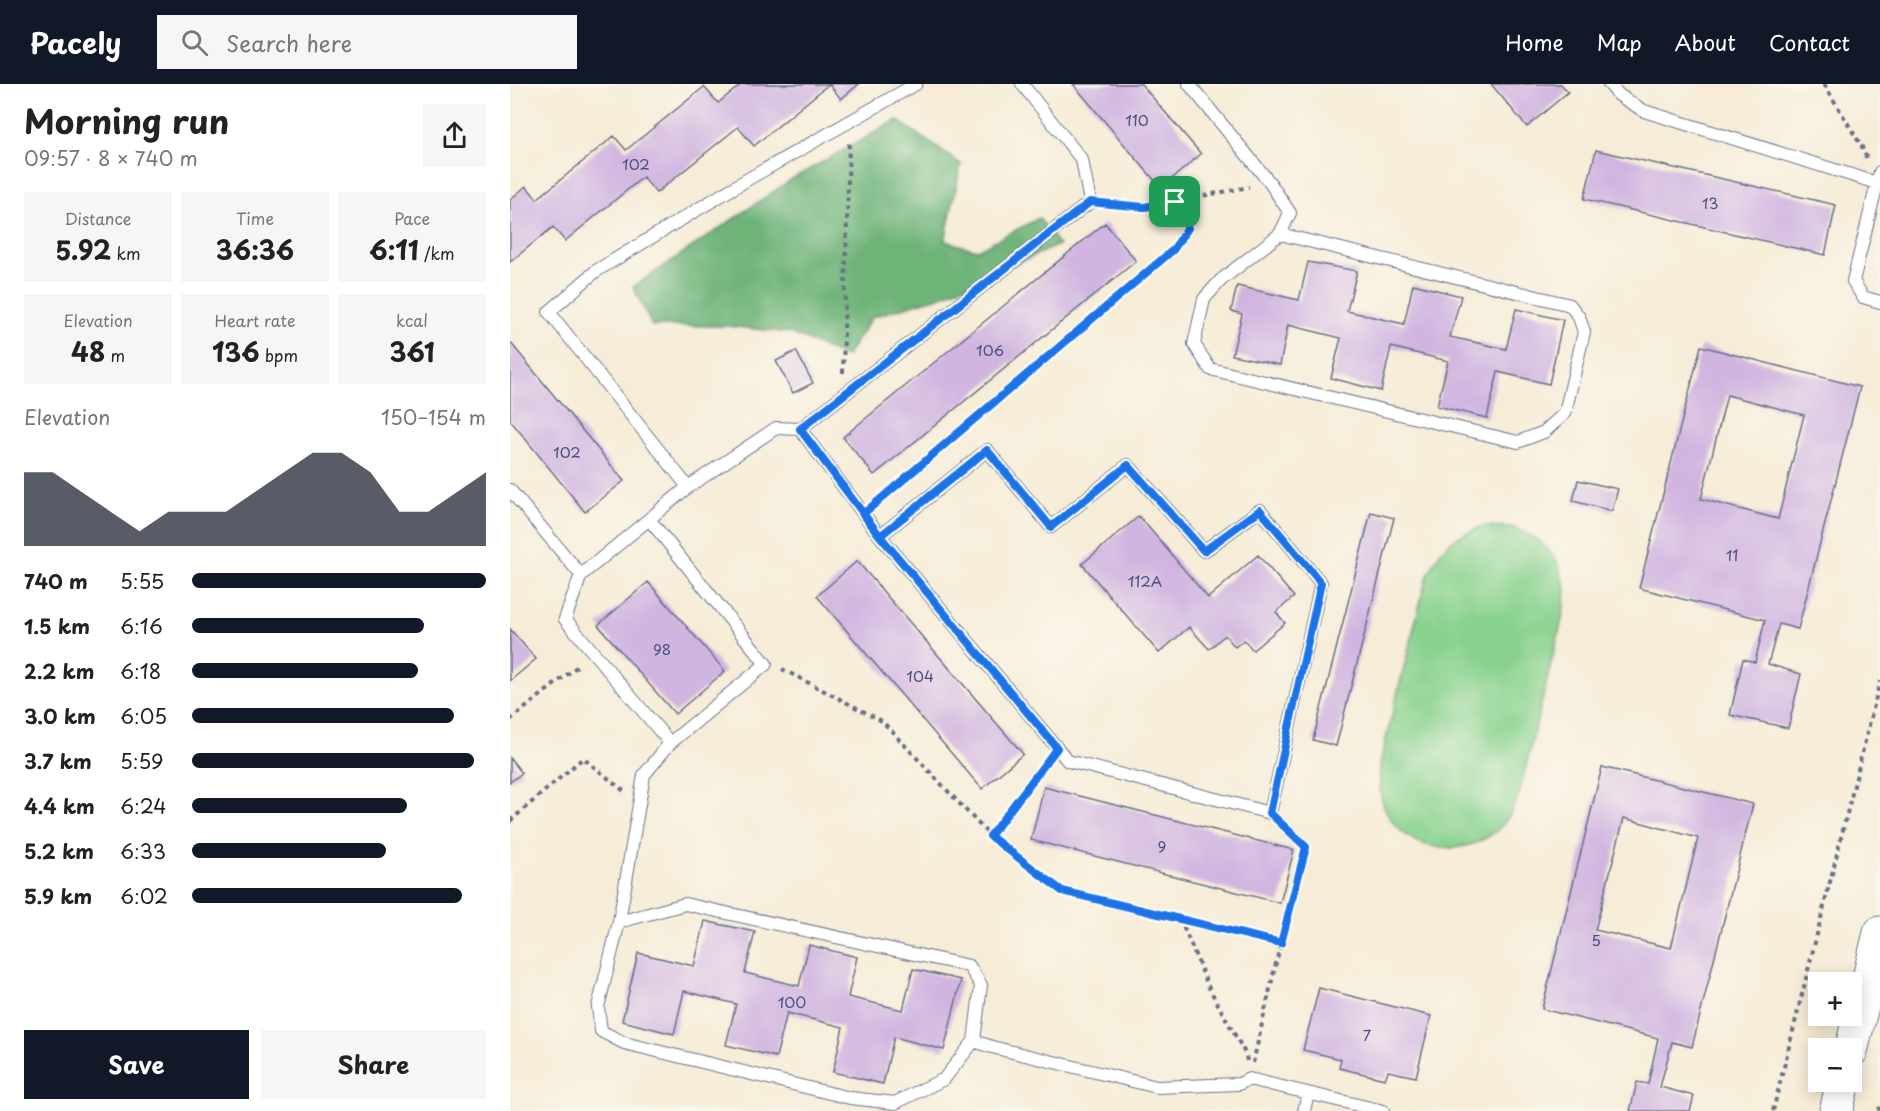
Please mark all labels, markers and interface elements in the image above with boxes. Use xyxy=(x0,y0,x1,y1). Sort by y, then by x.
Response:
search box xyxy=(157,15,577,69)
text: Pacely xyxy=(30,21,121,64)
icon: search xyxy=(178,26,211,59)
text: Search here xyxy=(226,26,352,59)
text: Home xyxy=(1505,26,1564,58)
text: Map xyxy=(1597,26,1642,58)
text: About xyxy=(1675,26,1736,58)
text: Contact xyxy=(1769,26,1850,58)
text: Morning run xyxy=(24,95,229,145)
button: share xyxy=(423,104,486,167)
house number: 110 xyxy=(1125,108,1149,131)
text: 09:57 · 8 × 740 m xyxy=(24,143,198,173)
house number: 102 xyxy=(622,152,650,175)
pin xyxy=(1149,176,1200,227)
icon: arrive xyxy=(1158,185,1191,218)
house number: 13 xyxy=(1702,191,1718,214)
text: Distance xyxy=(64,206,132,230)
text: Time xyxy=(236,206,274,230)
text: Pace xyxy=(394,206,430,230)
text: 5.92 xyxy=(56,230,111,269)
text: 36:36 xyxy=(216,230,294,269)
text: 6:11 xyxy=(369,230,419,269)
text: km xyxy=(111,241,141,265)
text: /km xyxy=(419,241,455,265)
text: Elevation xyxy=(63,308,133,332)
text: Heart rate xyxy=(215,308,295,332)
text: kcal xyxy=(396,308,428,332)
text: 48 xyxy=(71,332,105,371)
text: 136 xyxy=(212,332,260,371)
text: 361 xyxy=(389,332,435,371)
house number: 106 xyxy=(976,338,1004,361)
text: m xyxy=(105,343,125,367)
text: bpm xyxy=(260,343,298,367)
text: Elevation xyxy=(24,402,110,432)
text: 150–154 m xyxy=(381,402,486,432)
house number: 102 xyxy=(553,440,581,463)
house number: 11 xyxy=(1726,543,1738,566)
text: 740 m xyxy=(24,566,88,596)
text: 5:55 xyxy=(120,566,164,596)
house number: 112А xyxy=(1128,569,1162,592)
text: 1.5 km xyxy=(24,611,90,641)
text: 6:16 xyxy=(120,611,163,641)
house number: 98 xyxy=(653,637,671,660)
text: 2.2 km xyxy=(24,656,94,686)
text: 6:18 xyxy=(120,656,161,686)
house number: 104 xyxy=(906,664,934,687)
text: 3.0 km xyxy=(24,701,96,731)
text: 6:05 xyxy=(120,701,167,731)
text: 3.7 km xyxy=(24,746,92,776)
text: 5:59 xyxy=(120,746,164,776)
text: 4.4 km xyxy=(24,791,95,821)
text: 6:24 xyxy=(120,791,167,821)
house number: 9 xyxy=(1158,834,1166,857)
text: 5.2 km xyxy=(24,836,94,866)
text: 6:33 xyxy=(120,836,166,866)
text: 5.9 km xyxy=(24,881,92,911)
text: 6:02 xyxy=(120,881,168,911)
house number: 5 xyxy=(1591,928,1601,951)
map controls xyxy=(1808,972,1862,1092)
button: + xyxy=(1808,972,1862,1026)
house number: 100 xyxy=(778,990,806,1013)
house number: 7 xyxy=(1363,1023,1372,1046)
button: Save xyxy=(24,1030,249,1099)
button: Share xyxy=(261,1030,486,1099)
button: − xyxy=(1808,1038,1862,1092)

